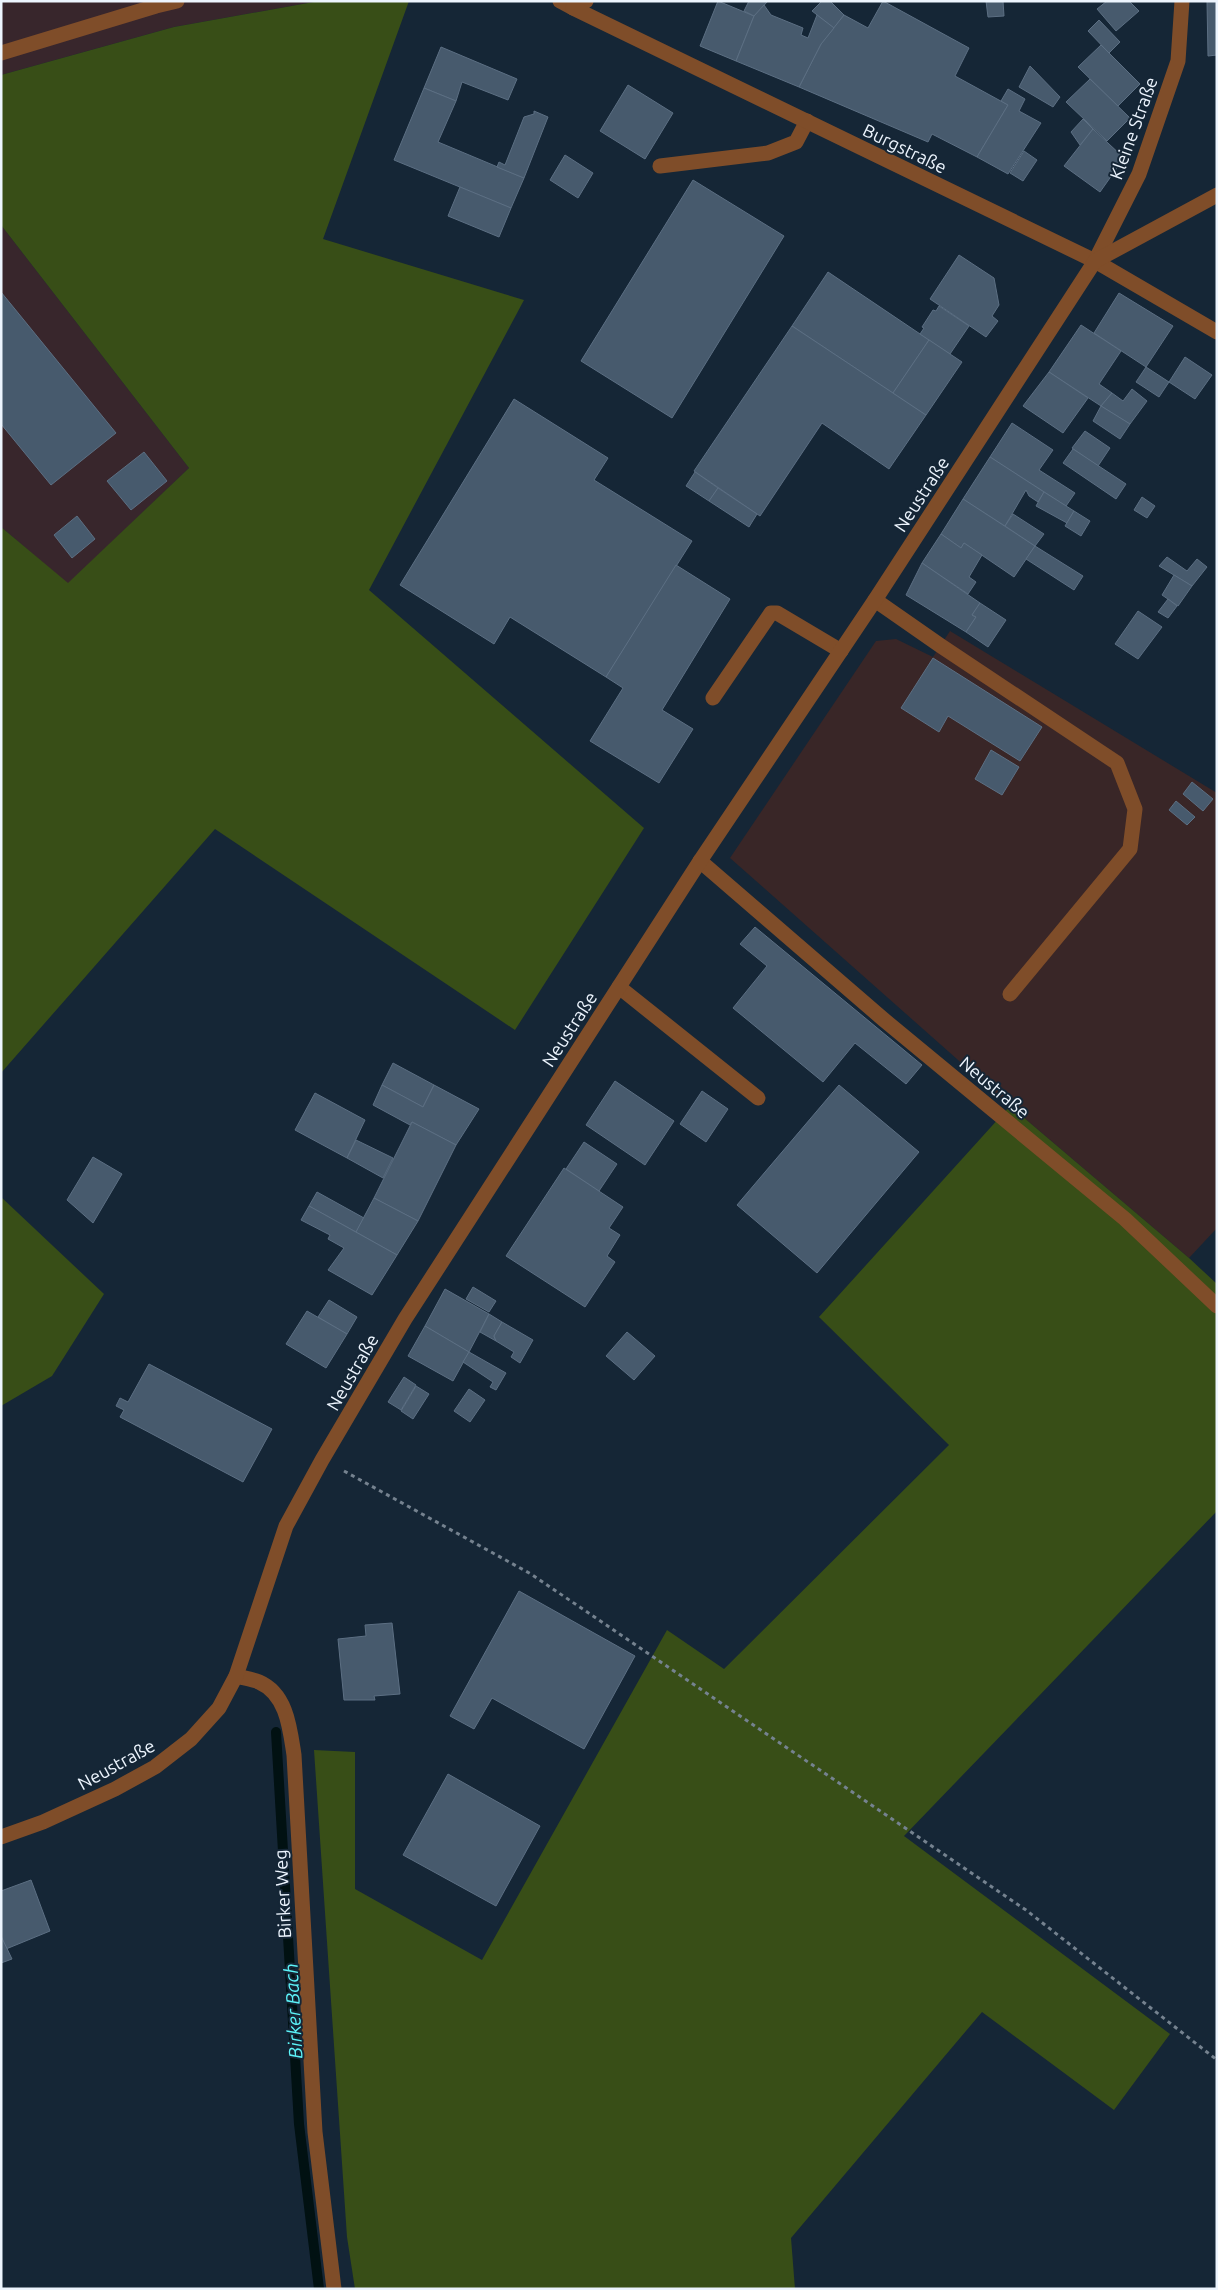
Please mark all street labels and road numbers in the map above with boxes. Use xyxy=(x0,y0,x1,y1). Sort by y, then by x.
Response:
street label: Kleine Straße xyxy=(1105,74,1161,182)
street label: Burgstraße xyxy=(860,119,950,177)
street label: Neustraße xyxy=(890,453,952,535)
street label: Neustraße xyxy=(538,988,600,1070)
street label: Neustraße xyxy=(956,1052,1034,1122)
street label: Neustraße xyxy=(322,1330,382,1414)
street label: Neustraße xyxy=(74,1735,158,1793)
street label: Birker Weg xyxy=(270,1849,294,1939)

